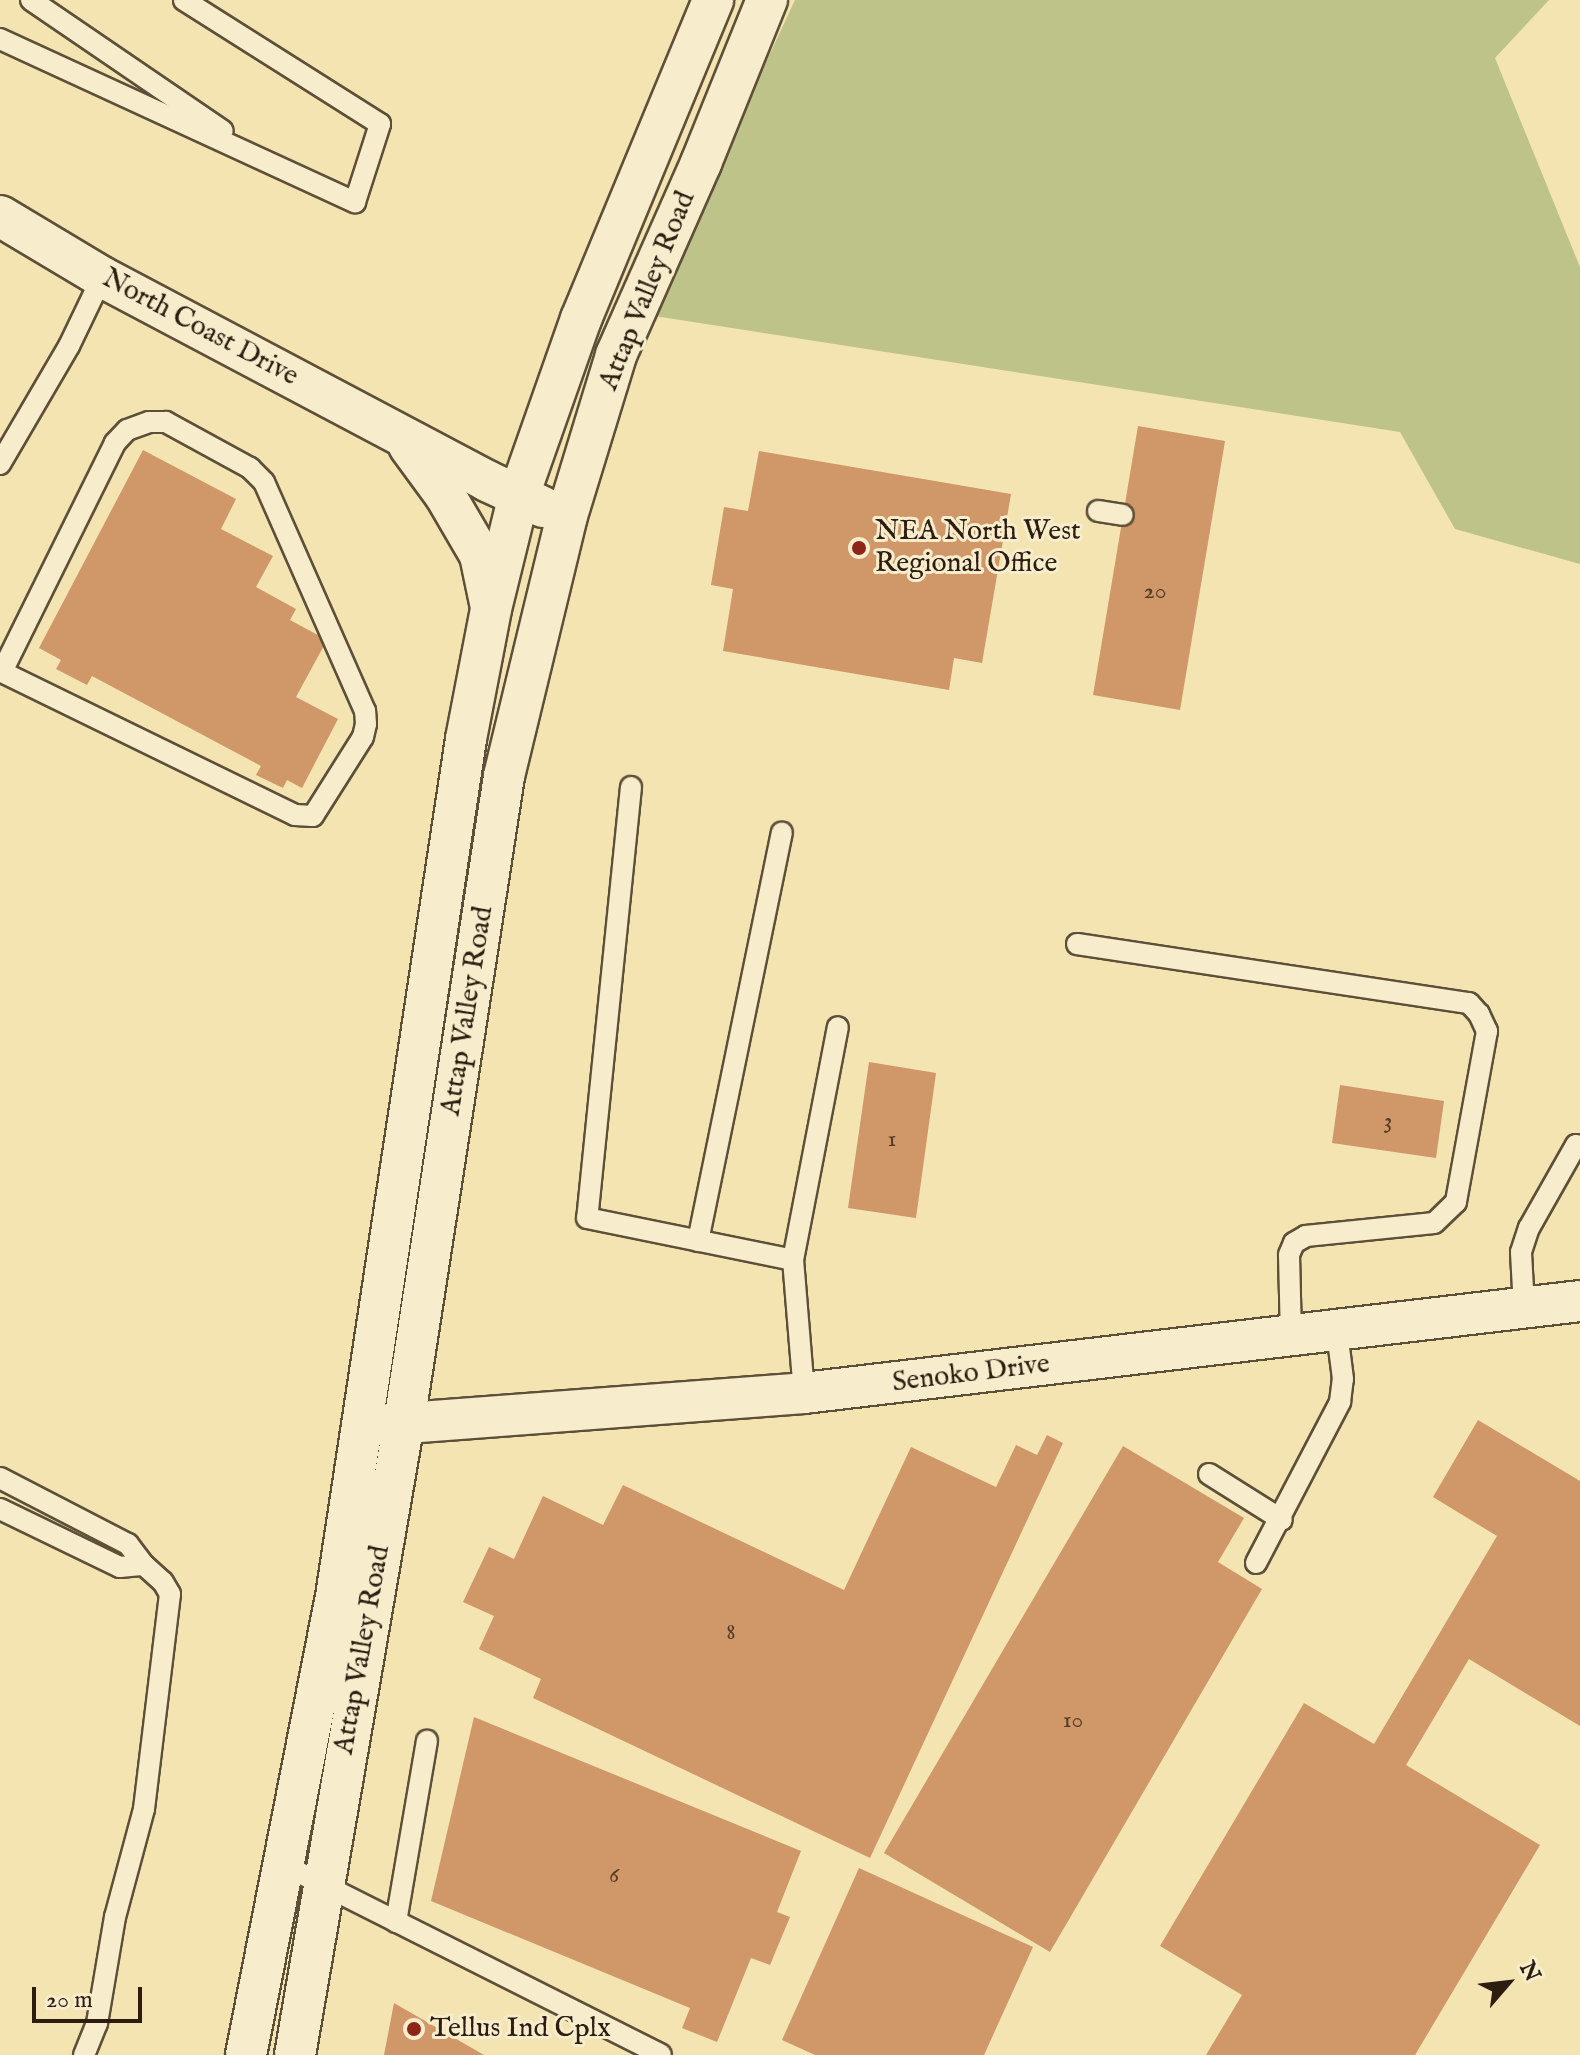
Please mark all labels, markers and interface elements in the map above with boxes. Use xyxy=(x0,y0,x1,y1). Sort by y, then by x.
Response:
street label: Attap Valley Road xyxy=(593,187,703,395)
street label: North Coast Drive xyxy=(96,262,304,394)
place label: NEA North West Regional Office xyxy=(875,515,1081,581)
marker: NEA North West Regional Office xyxy=(850,539,868,557)
house number: 20 xyxy=(1143,578,1167,606)
street label: Attap Valley Road xyxy=(435,904,501,1118)
house number: 3 xyxy=(1384,1108,1392,1136)
house number: 1 xyxy=(888,1126,896,1154)
street label: Senoko Drive xyxy=(890,1348,1052,1400)
street label: Attap Valley Road xyxy=(328,1543,398,1757)
house number: 8 xyxy=(726,1619,736,1647)
house number: 10 xyxy=(1063,1707,1083,1735)
house number: 6 xyxy=(609,1862,619,1890)
north arrow xyxy=(1468,1943,1548,2023)
text: N xyxy=(1512,1957,1546,1987)
scale bar xyxy=(36,1971,146,2021)
text: 20 m xyxy=(46,1985,93,2016)
place label: Tellus Ind Cplx xyxy=(430,2012,611,2046)
marker: Tellus Ind Cplx xyxy=(405,2020,423,2038)

